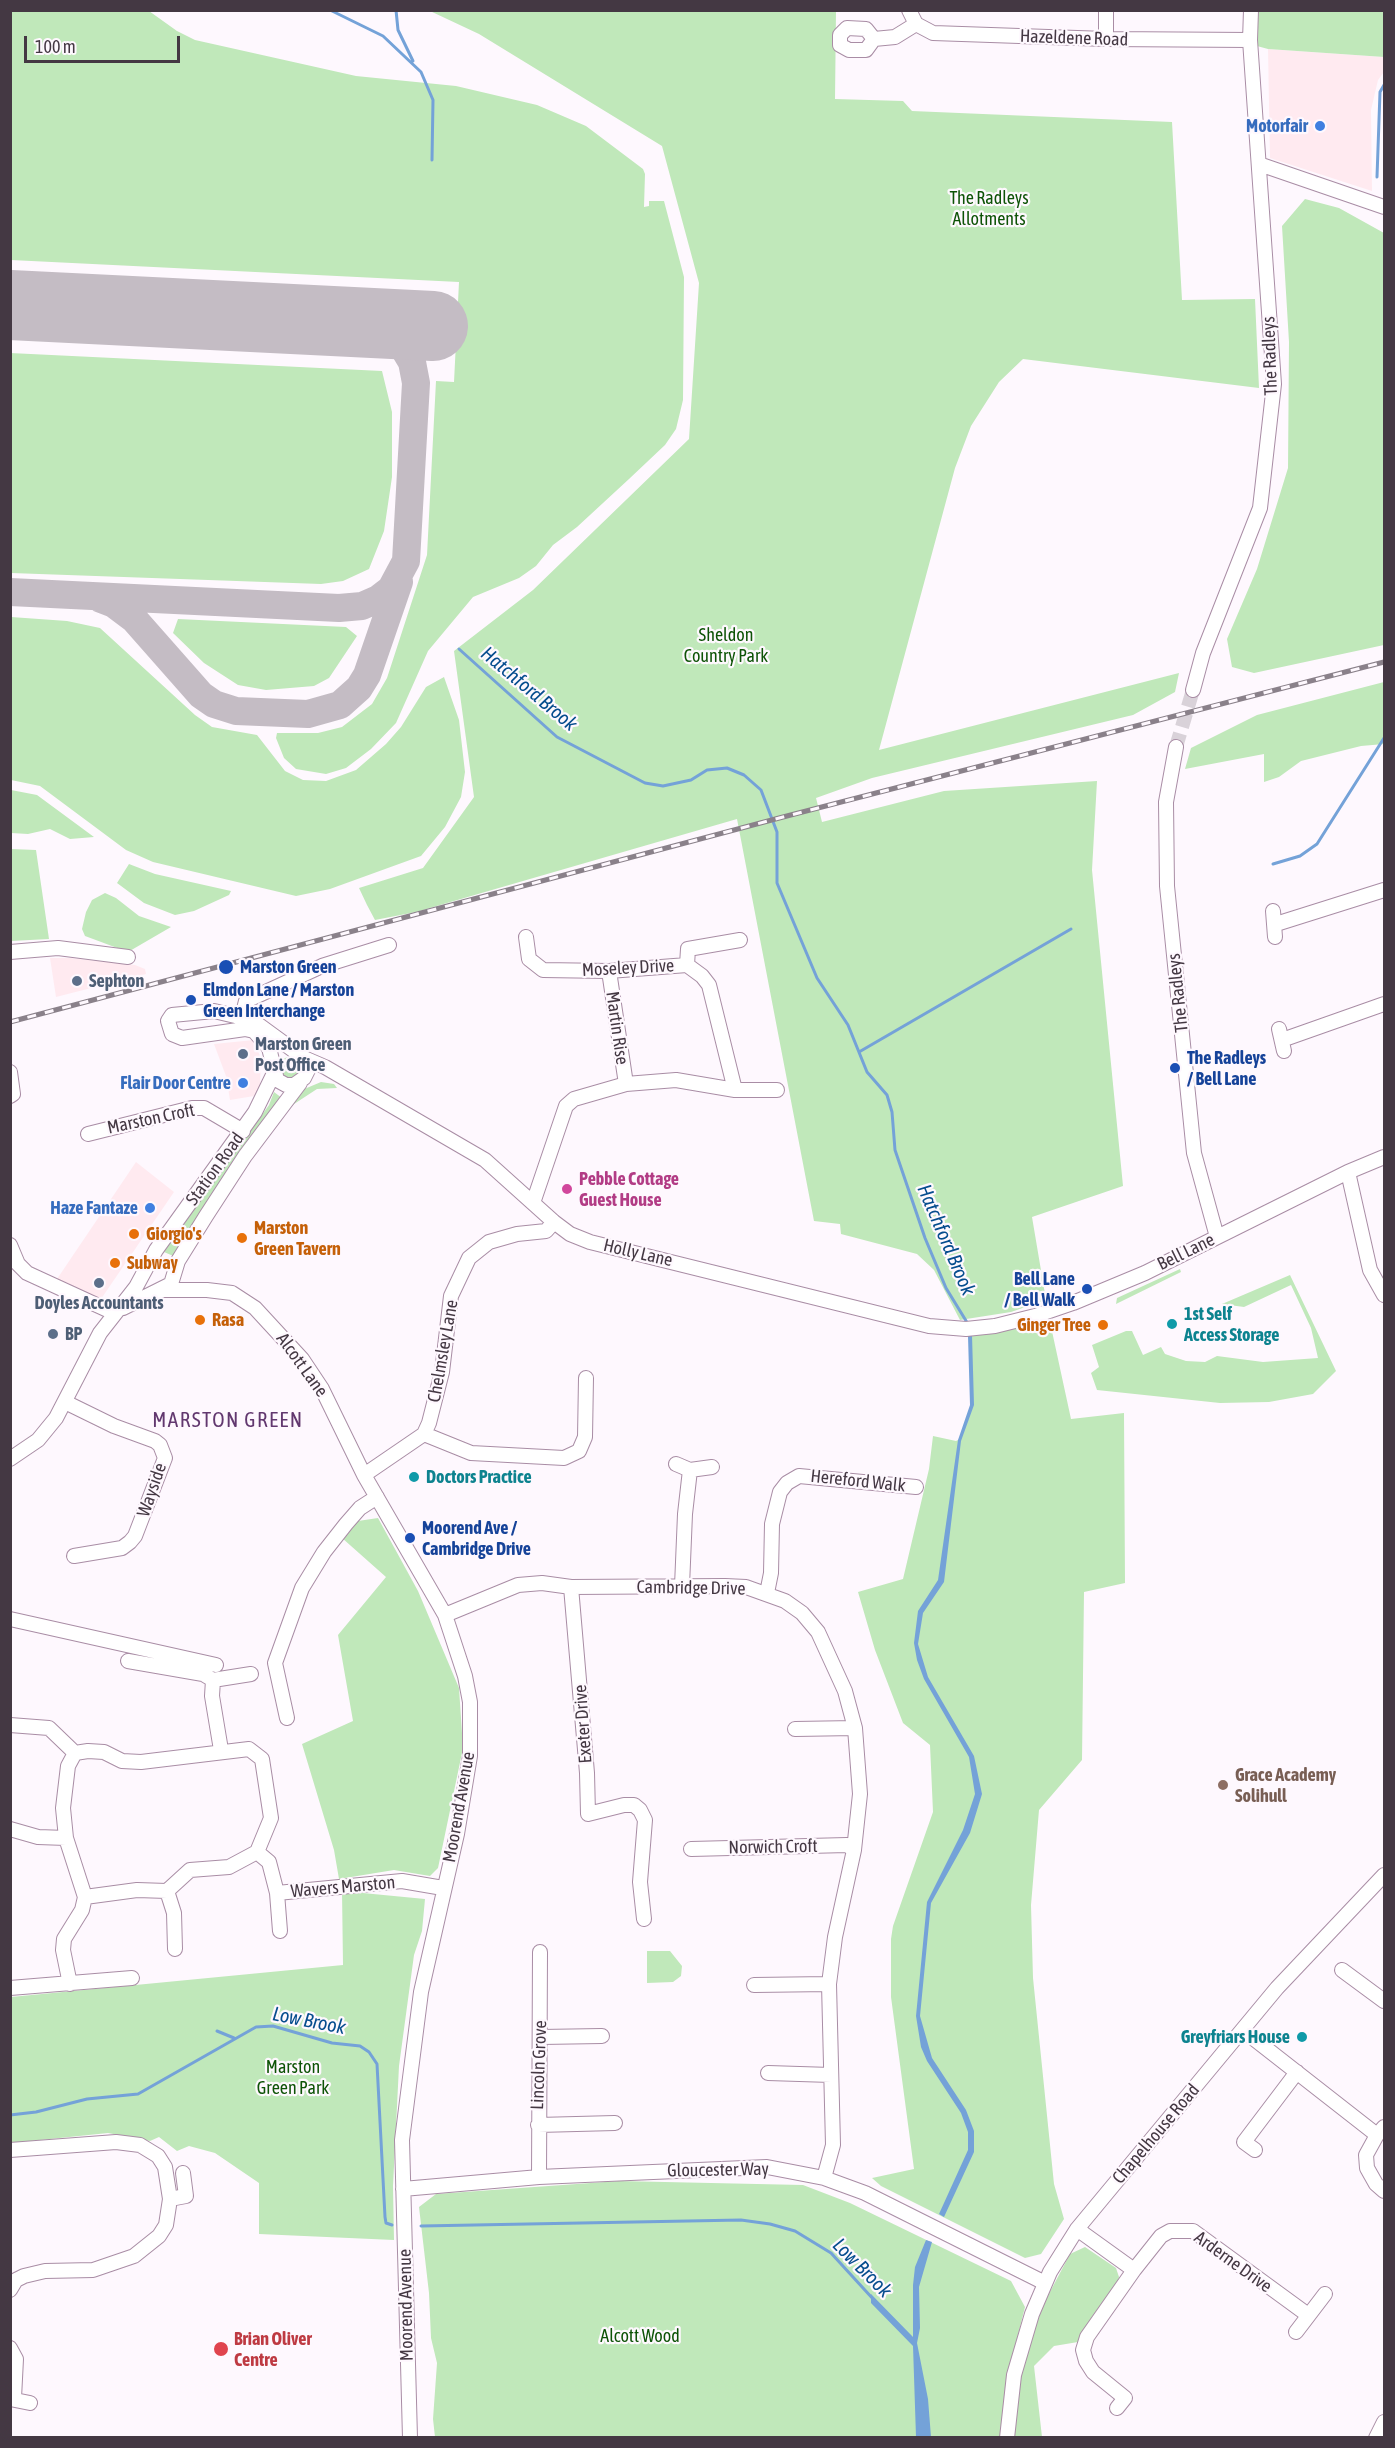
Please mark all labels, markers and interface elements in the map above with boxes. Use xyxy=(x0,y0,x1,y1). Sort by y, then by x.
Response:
scale bar xyxy=(27,24,183,62)
street label: Hazeldene Road xyxy=(1019,25,1129,51)
text: 100 m xyxy=(35,36,76,57)
place label: Motorfair xyxy=(1246,115,1308,137)
marker: Motorfair xyxy=(1313,119,1327,133)
park label: The Radleys Allotments xyxy=(949,187,1029,230)
street label: The Radleys xyxy=(1258,316,1282,396)
park label: Sheldon Country Park xyxy=(684,624,768,666)
water label: Hatchford Brook xyxy=(476,642,582,736)
street label: The Radleys xyxy=(1163,953,1193,1033)
street label: Moseley Drive xyxy=(581,955,675,981)
place label: Marston Green xyxy=(240,956,337,978)
marker: Marston Green xyxy=(217,958,235,976)
place label: Sephton xyxy=(89,970,144,992)
marker: Sephton xyxy=(70,974,84,988)
place label: Elmdon Lane / Marston Green Interchange xyxy=(203,979,354,1022)
street label: Martin Rise xyxy=(601,990,633,1066)
marker: Elmdon Lane / Marston Green Interchange xyxy=(184,993,198,1007)
place label: Marston Green Post Office xyxy=(255,1033,352,1076)
marker: Marston Green Post Office xyxy=(236,1047,250,1061)
place label: The Radleys / Bell Lane xyxy=(1187,1047,1266,1090)
marker: The Radleys / Bell Lane xyxy=(1168,1061,1182,1075)
place label: Flair Door Centre xyxy=(120,1072,231,1094)
marker: Flair Door Centre xyxy=(236,1076,250,1090)
street label: Marston Croft xyxy=(105,1099,197,1139)
street label: Station Road xyxy=(181,1128,249,1210)
place label: Pebble Cottage Guest House xyxy=(579,1168,679,1210)
water label: Hatchford Brook xyxy=(912,1181,980,1299)
marker: Pebble Cottage Guest House xyxy=(560,1182,574,1196)
place label: Haze Fantaze xyxy=(50,1197,138,1219)
marker: Haze Fantaze xyxy=(143,1201,157,1215)
place label: Marston Green Tavern xyxy=(254,1217,341,1260)
place label: Giorgio's xyxy=(146,1223,202,1245)
marker: Giorgio's xyxy=(127,1227,141,1241)
street label: Bell Lane xyxy=(1154,1229,1218,1275)
marker: Marston Green Tavern xyxy=(235,1231,249,1245)
street label: Holly Lane xyxy=(601,1235,675,1271)
place label: Subway xyxy=(127,1252,178,1274)
marker: Subway xyxy=(108,1256,122,1270)
place label: Bell Lane / Bell Walk xyxy=(1004,1268,1075,1310)
marker: Doyles Accountants xyxy=(92,1276,106,1290)
marker: Bell Lane / Bell Walk xyxy=(1080,1282,1094,1296)
place label: Doyles Accountants xyxy=(34,1292,164,1314)
street label: Chelmsley Lane xyxy=(423,1298,463,1404)
place label: 1st Self Access Storage xyxy=(1184,1303,1279,1346)
place label: Rasa xyxy=(212,1309,244,1331)
marker: Rasa xyxy=(193,1313,207,1327)
place label: Ginger Tree xyxy=(1017,1314,1091,1336)
marker: 1st Self Access Storage xyxy=(1165,1317,1179,1331)
marker: Ginger Tree xyxy=(1096,1318,1110,1332)
place label: BP xyxy=(65,1323,82,1345)
marker: BP xyxy=(46,1327,60,1341)
street label: Alcott Lane xyxy=(272,1329,332,1401)
district label: MARSTON GREEN xyxy=(152,1407,304,1433)
street label: Wayside xyxy=(133,1460,171,1520)
street label: Hereford Walk xyxy=(809,1465,907,1497)
place label: Doctors Practice xyxy=(426,1466,532,1488)
marker: Doctors Practice xyxy=(407,1470,421,1484)
place label: Moorend Ave / Cambridge Drive xyxy=(422,1517,531,1559)
marker: Moorend Ave / Cambridge Drive xyxy=(403,1531,417,1545)
street label: Cambridge Drive xyxy=(636,1576,746,1600)
street label: Exeter Drive xyxy=(569,1684,597,1764)
street label: Moorend Avenue xyxy=(439,1750,479,1864)
place label: Grace Academy Solihull xyxy=(1235,1764,1336,1806)
marker: Grace Academy Solihull xyxy=(1216,1778,1230,1792)
street label: Norwich Croft xyxy=(728,1835,818,1859)
street label: Wavers Marston xyxy=(290,1872,396,1902)
water label: Low Brook xyxy=(270,2002,348,2040)
street label: Lincoln Grove xyxy=(527,2020,551,2110)
place label: Greyfriars House xyxy=(1181,2026,1290,2048)
marker: Greyfriars House xyxy=(1295,2030,1309,2044)
park label: Marston Green Park xyxy=(257,2056,329,2098)
street label: Chapelhouse Road xyxy=(1108,2080,1204,2188)
street label: Gloucester Way xyxy=(667,2158,769,2182)
street label: Arderne Drive xyxy=(1190,2227,1276,2297)
water label: Low Brook xyxy=(827,2233,897,2303)
street label: Moorend Avenue xyxy=(394,2249,418,2361)
park label: Alcott Wood xyxy=(600,2325,680,2347)
place label: Brian Oliver Centre xyxy=(234,2328,312,2370)
marker: Brian Oliver Centre xyxy=(212,2340,230,2358)

